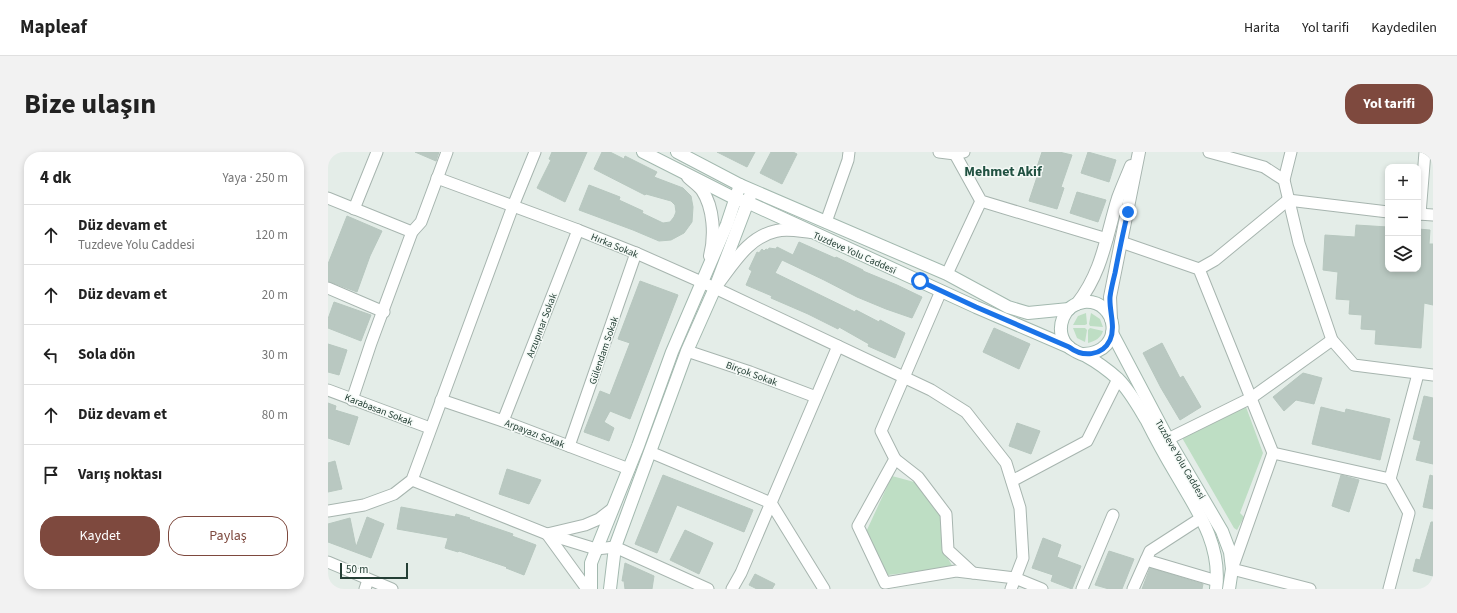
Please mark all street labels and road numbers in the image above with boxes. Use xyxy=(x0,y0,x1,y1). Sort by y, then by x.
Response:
street label: Tuzdeve Yolu Caddesi xyxy=(811,228,898,278)
street label: Hırka Sokak xyxy=(589,230,640,262)
street label: Arzupınar Sokak xyxy=(523,291,561,360)
street label: Gülendam Sokak xyxy=(586,314,622,386)
street label: Birçok Sokak xyxy=(724,358,779,390)
street label: Karabasan Sokak xyxy=(343,391,415,429)
street label: Arpayazı Sokak xyxy=(503,416,567,452)
street label: Tuzdeve Yolu Caddesi xyxy=(1152,417,1209,502)

